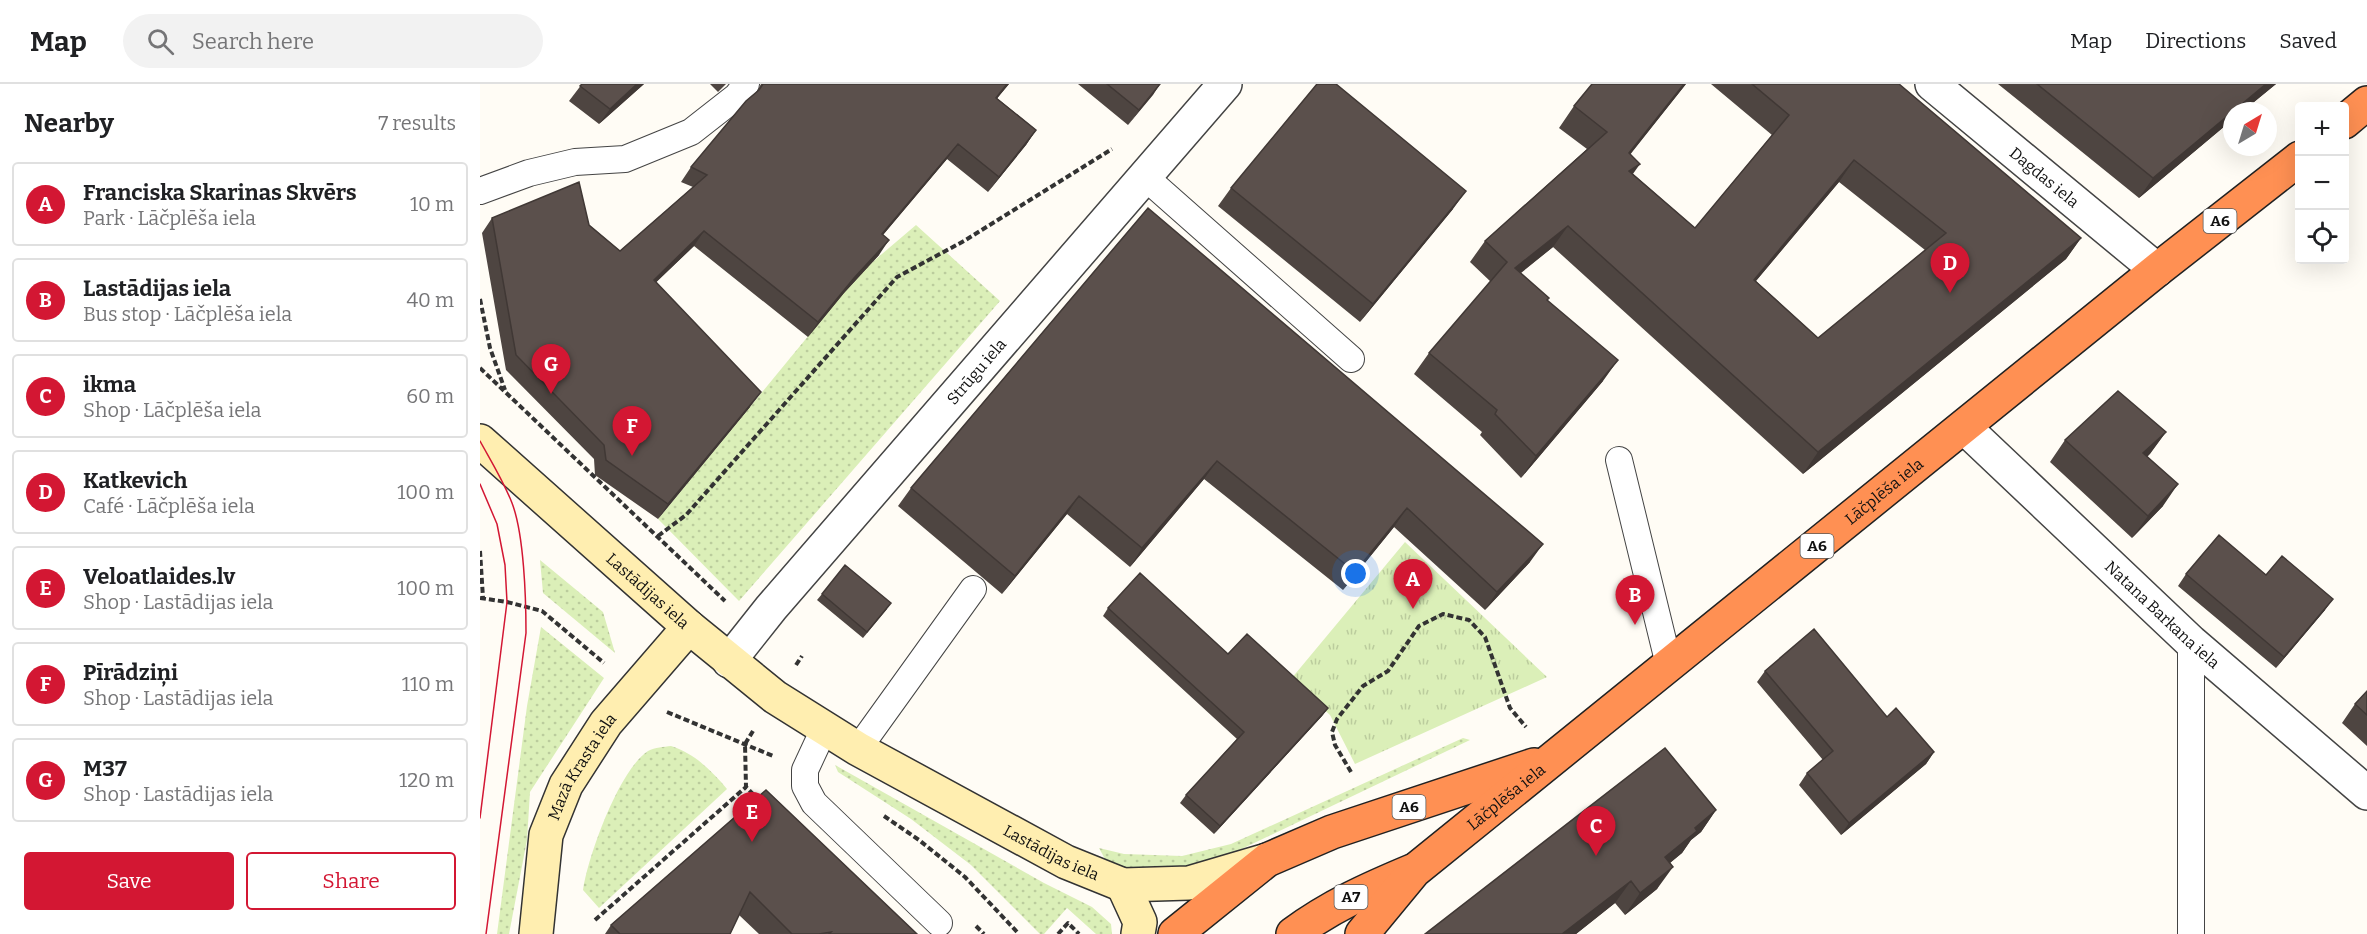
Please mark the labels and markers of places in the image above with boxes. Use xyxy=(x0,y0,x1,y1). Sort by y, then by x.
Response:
pin: D xyxy=(1930,244,1970,293)
pin: G xyxy=(532,344,570,394)
pin: F xyxy=(612,406,652,456)
pin: A xyxy=(1394,560,1432,609)
pin: B xyxy=(1616,576,1654,625)
pin: E xyxy=(732,792,772,842)
pin: C xyxy=(1576,806,1616,856)

